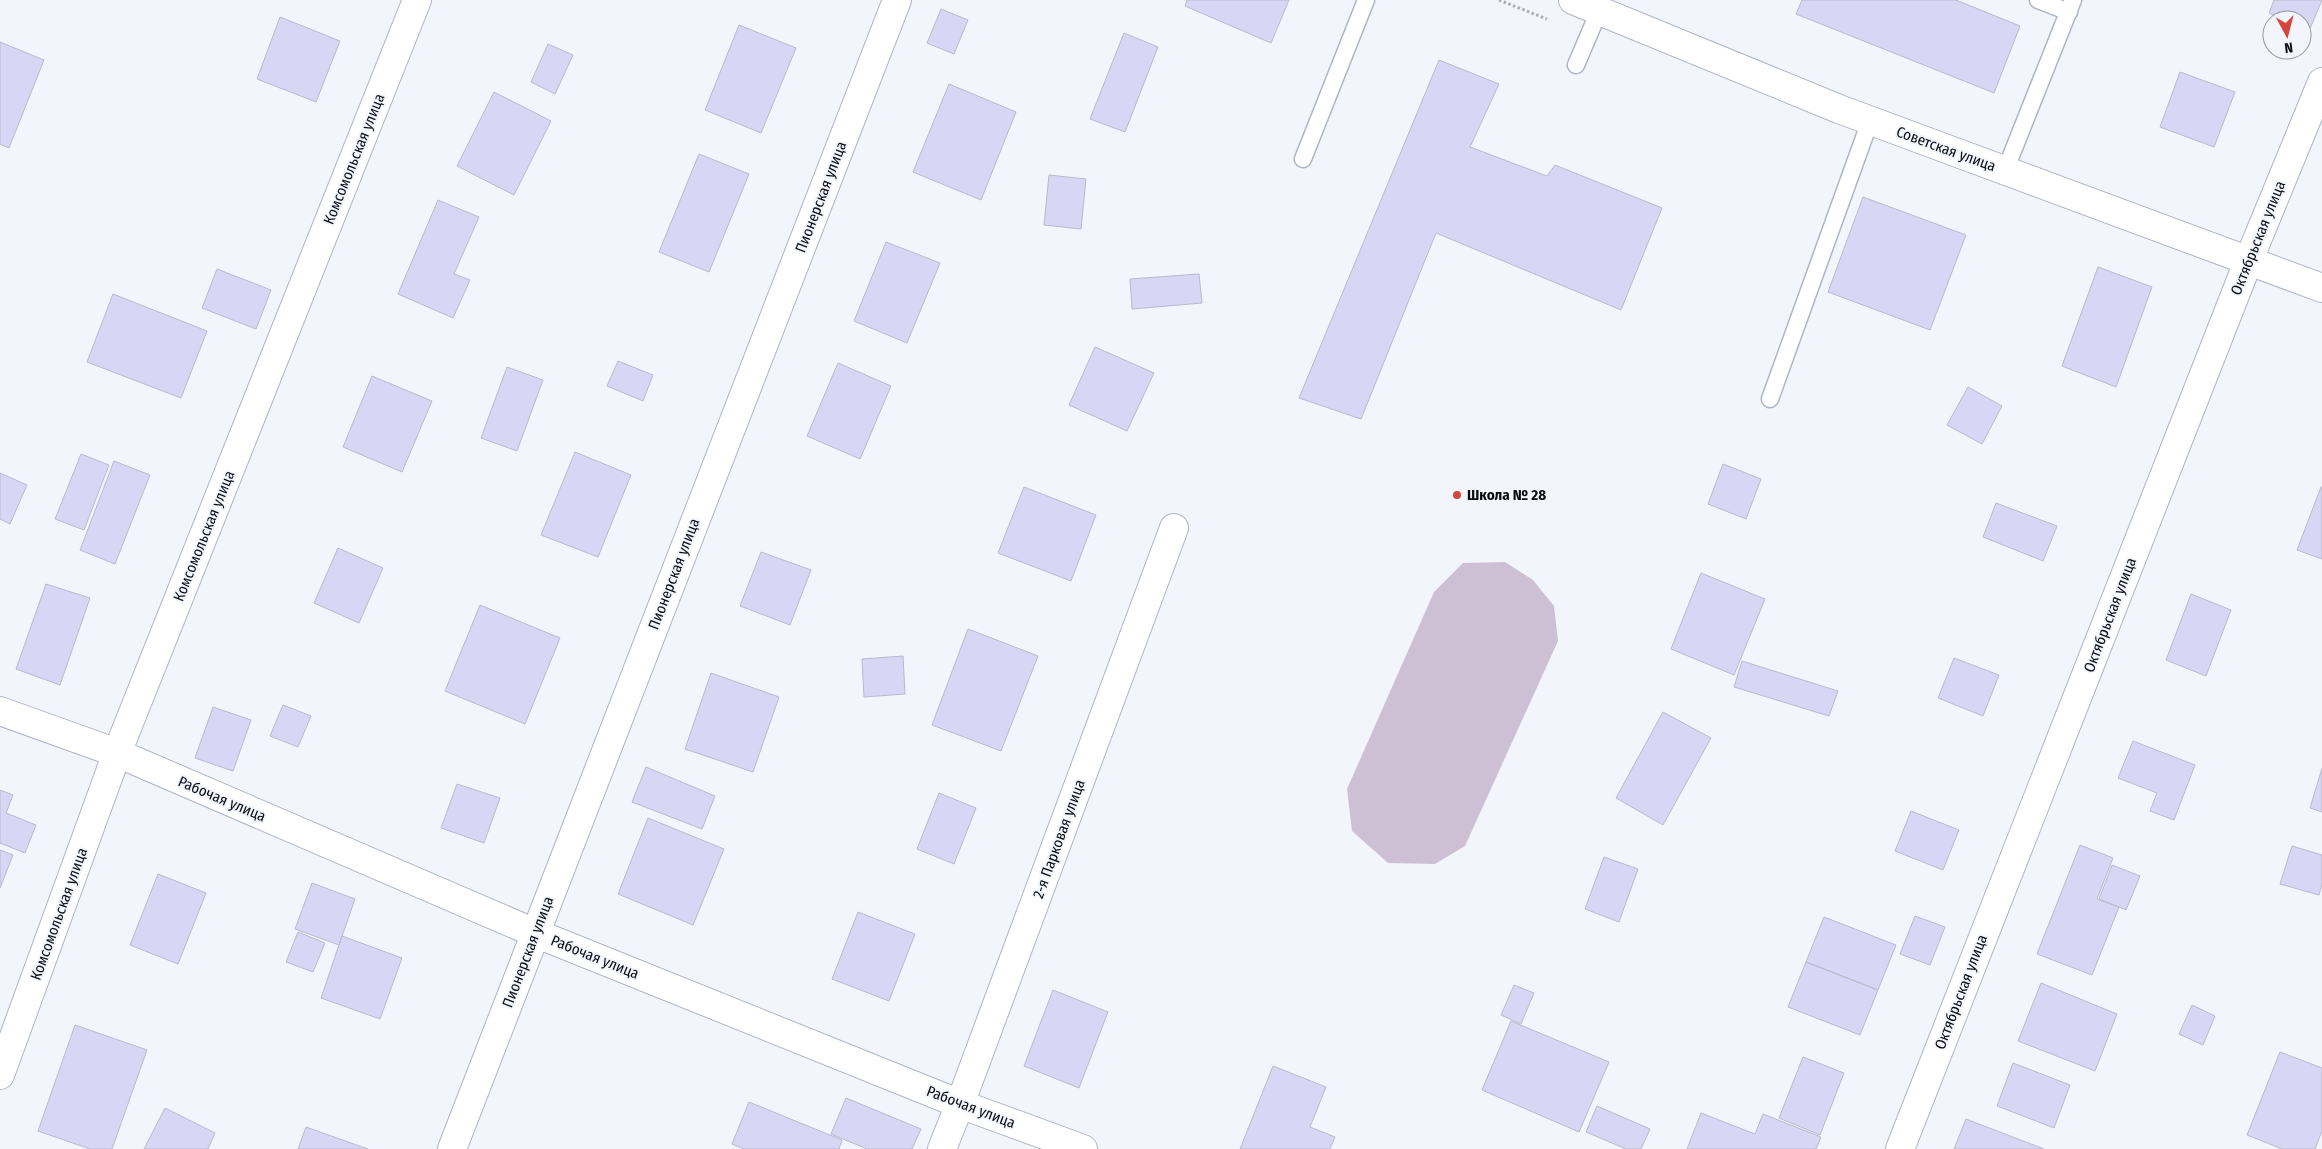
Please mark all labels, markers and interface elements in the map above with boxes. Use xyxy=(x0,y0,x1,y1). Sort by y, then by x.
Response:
north arrow xyxy=(2262,10,2312,60)
text: N xyxy=(2283,38,2294,56)
street label: Комсомольская улица xyxy=(320,91,388,227)
street label: Советская улица xyxy=(1894,123,1998,175)
street label: Пионерская улица xyxy=(792,139,850,255)
street label: Октябрьская улица xyxy=(2227,178,2289,298)
street label: Комсомольская улица xyxy=(170,468,238,604)
place label: Школа № 28 xyxy=(1467,486,1546,504)
marker: Школа № 28 xyxy=(1451,489,1463,501)
street label: Пионерская улица xyxy=(645,516,703,632)
street label: Октябрьская улица xyxy=(2080,555,2140,675)
street label: Рабочая улица xyxy=(175,772,269,826)
street label: 2-я Парковая улица xyxy=(1029,777,1089,901)
street label: Комсомольская улица xyxy=(27,845,91,983)
street label: Пионерская улица xyxy=(499,894,557,1010)
street label: Рабочая улица xyxy=(548,931,642,983)
street label: Октябрьская улица xyxy=(1931,932,1991,1052)
street label: Рабочая улица xyxy=(924,1082,1018,1132)

